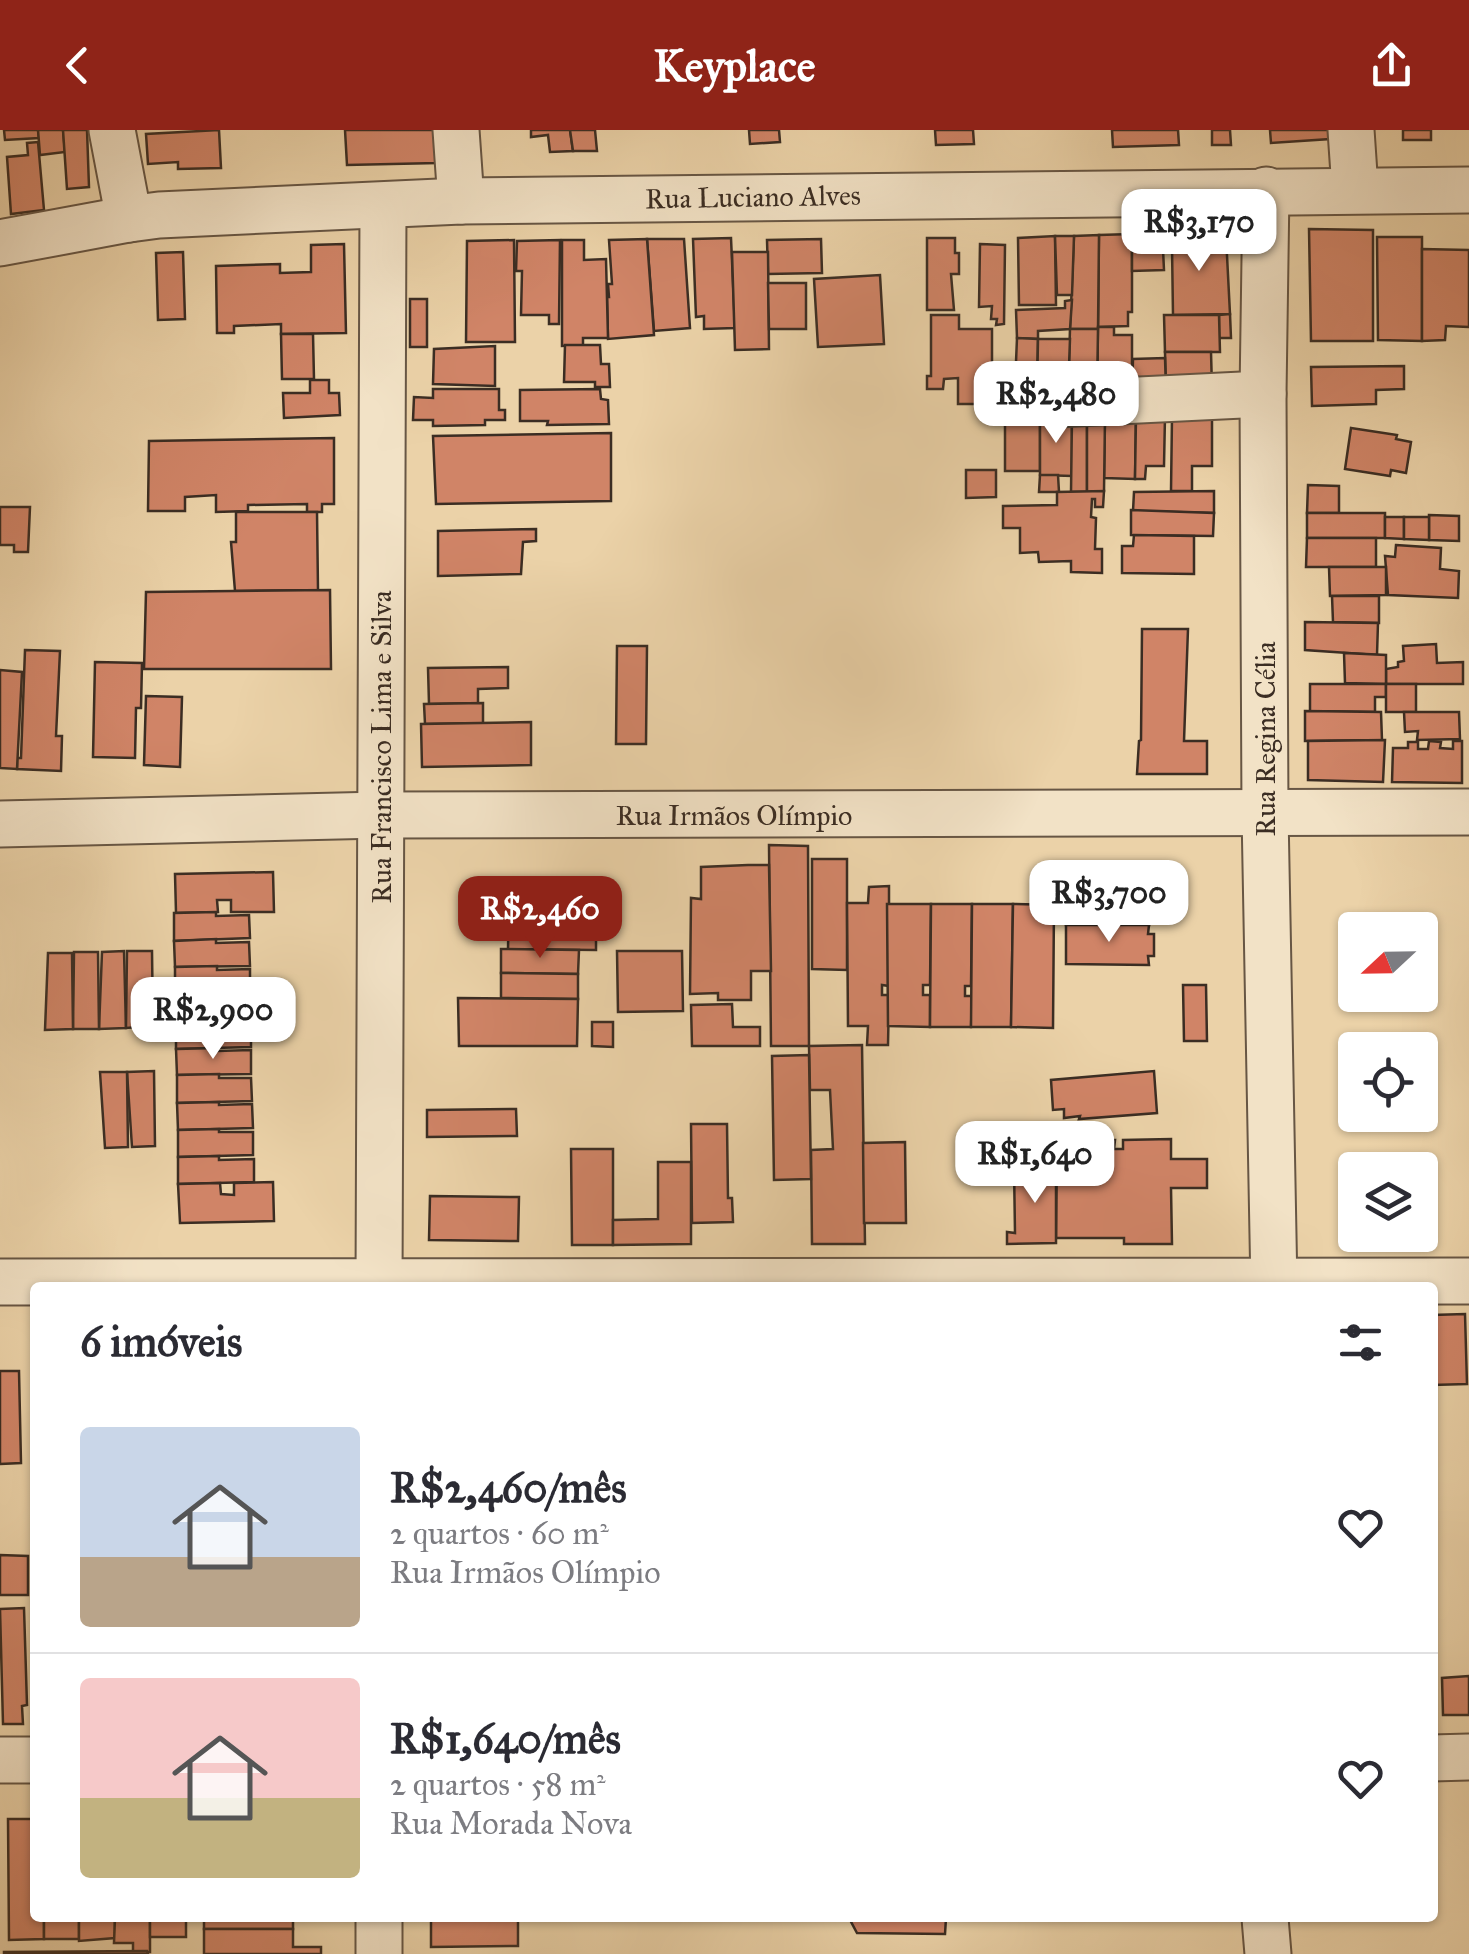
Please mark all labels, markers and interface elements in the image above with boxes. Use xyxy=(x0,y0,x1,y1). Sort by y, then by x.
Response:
icon: back xyxy=(50,38,105,93)
text: Keyplace xyxy=(653,38,816,93)
icon: share xyxy=(1364,38,1419,93)
street label: Rua Luciano Alves xyxy=(645,178,861,216)
pin: R$3,170 xyxy=(1107,189,1291,274)
text: R$3,170 xyxy=(1143,202,1255,241)
pin: R$2,480 xyxy=(964,361,1148,446)
text: R$2,480 xyxy=(996,374,1116,413)
street label: Rua Francisco Lima e Silva xyxy=(364,590,399,903)
street label: Rua Regina Célia xyxy=(1248,641,1283,837)
street label: Rua Irmãos Olímpio xyxy=(616,798,852,833)
pin: R$3,700 xyxy=(1017,860,1201,945)
text: R$3,700 xyxy=(1051,873,1167,912)
pin: R$2,460 xyxy=(448,876,632,961)
text: R$2,460 xyxy=(480,889,600,928)
north arrow xyxy=(1338,912,1438,1012)
map controls xyxy=(1338,912,1438,1252)
pin: R$2,900 xyxy=(121,977,305,1062)
text: R$2,900 xyxy=(153,990,273,1029)
button: locate xyxy=(1338,1032,1438,1132)
pin: R$1,640 xyxy=(943,1121,1127,1206)
text: R$1,640 xyxy=(977,1134,1093,1173)
button: layers xyxy=(1338,1152,1438,1252)
icon: filters xyxy=(1333,1315,1388,1370)
text: 6 imóveis xyxy=(80,1316,242,1368)
text: R$2,460/mês xyxy=(390,1462,627,1514)
icon: home xyxy=(160,1467,280,1587)
icon: heart xyxy=(1333,1500,1388,1555)
text: 2 quartos · 60 m² xyxy=(390,1514,609,1553)
text: Rua Irmãos Olímpio xyxy=(390,1553,661,1592)
text: R$1,640/mês xyxy=(390,1713,621,1765)
icon: home xyxy=(160,1718,280,1838)
icon: heart xyxy=(1333,1751,1388,1806)
text: 2 quartos · 58 m² xyxy=(390,1765,606,1804)
text: Rua Morada Nova xyxy=(390,1804,632,1843)

